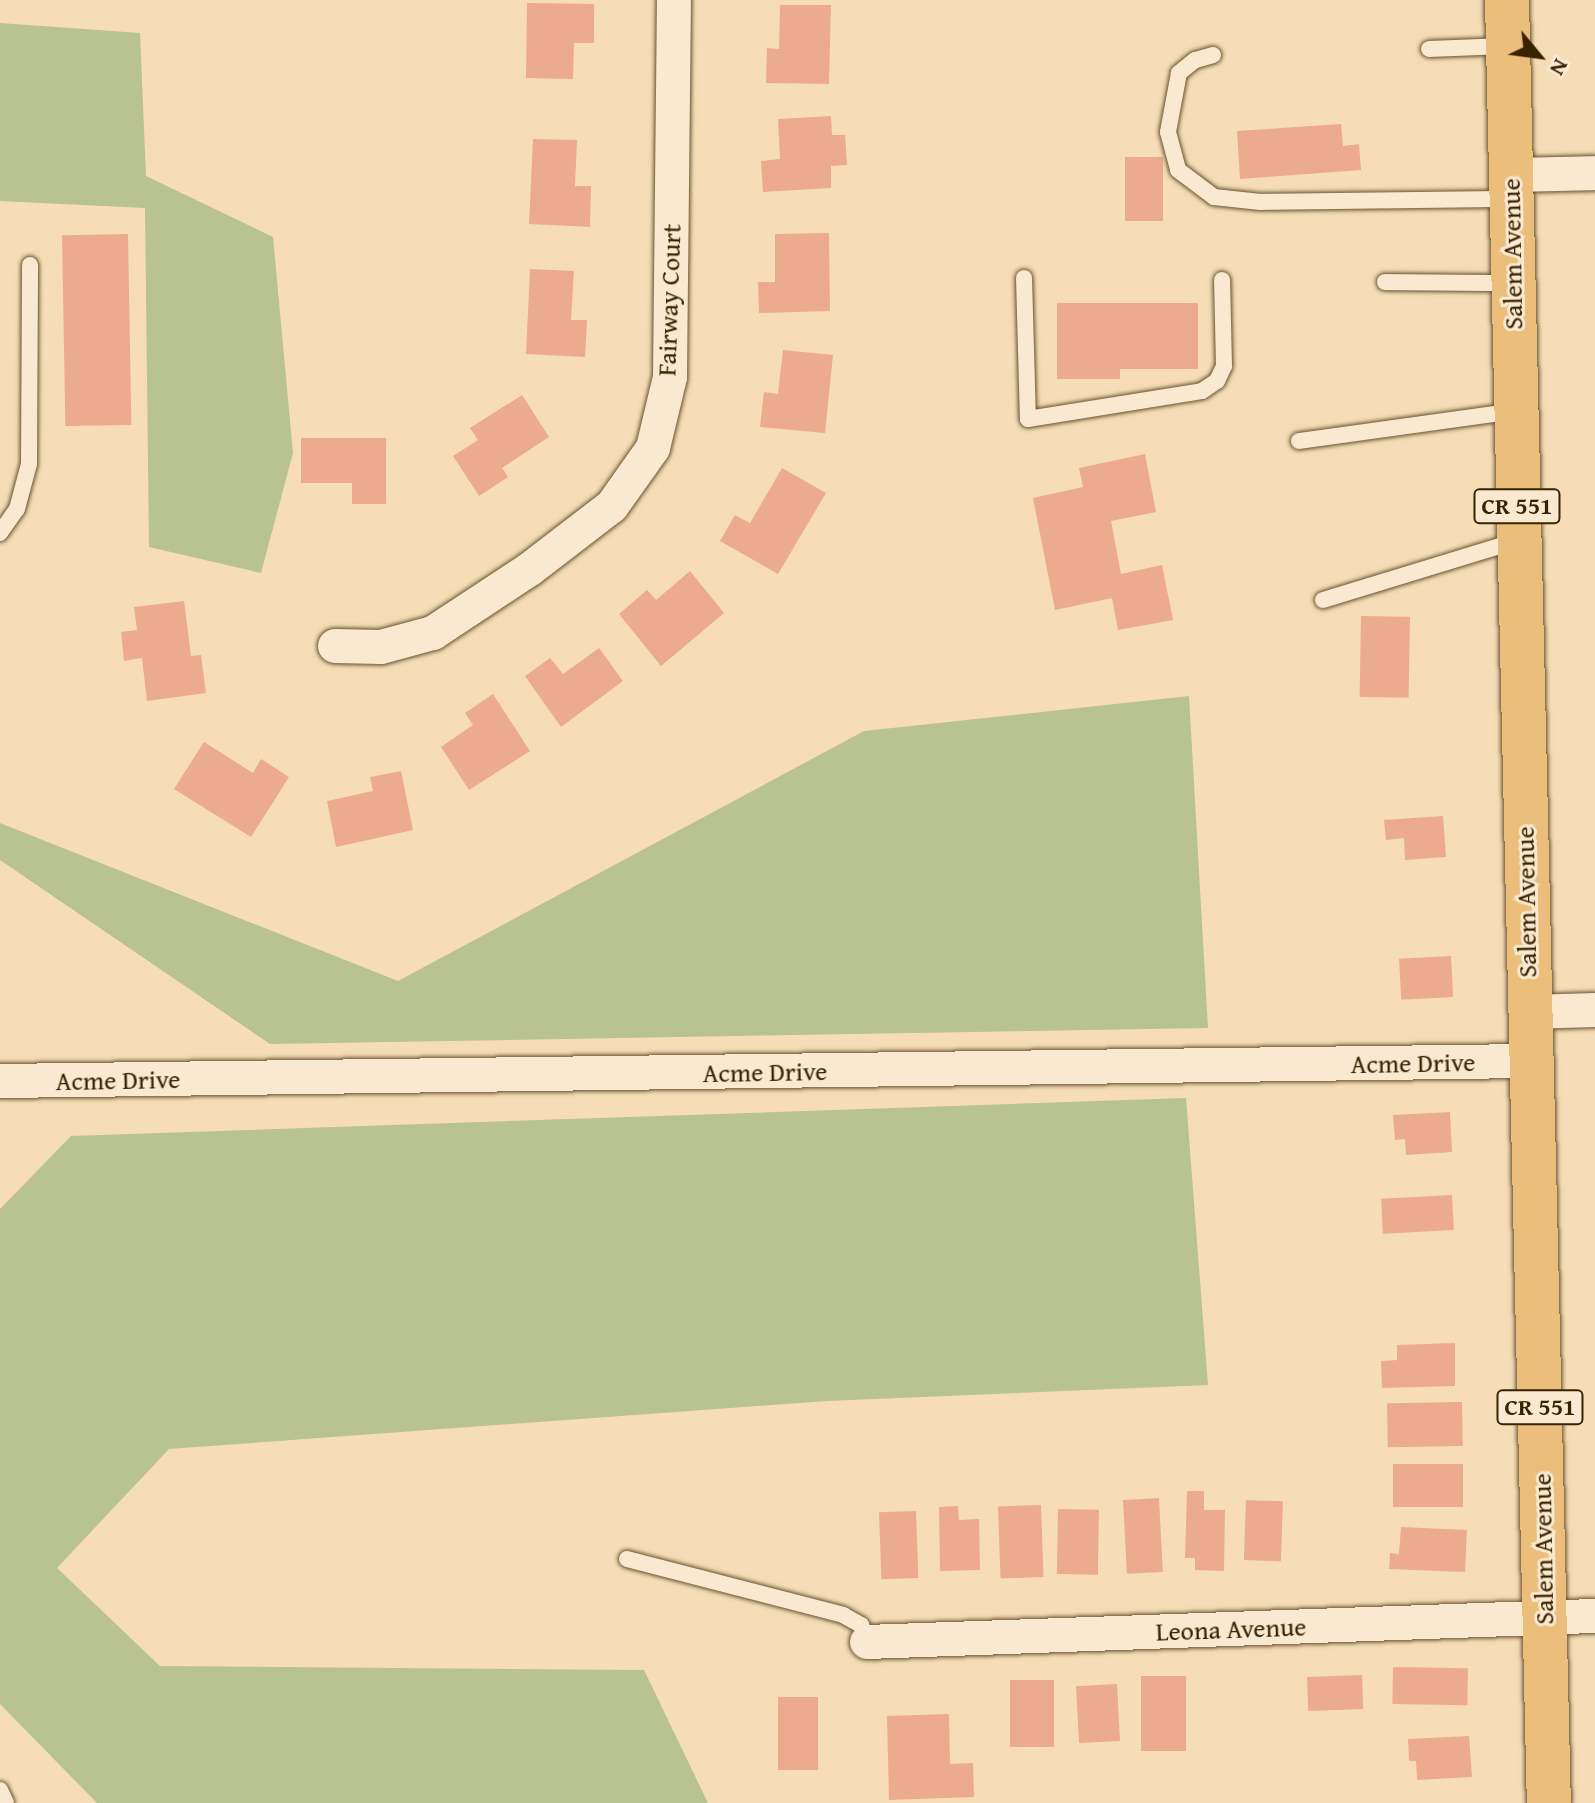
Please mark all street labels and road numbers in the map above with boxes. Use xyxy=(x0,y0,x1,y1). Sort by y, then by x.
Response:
street label: Salem Avenue xyxy=(1495,178,1529,330)
street label: Fairway Court xyxy=(651,223,687,377)
road number: CR 551 xyxy=(1473,486,1561,526)
street label: Salem Avenue xyxy=(1509,826,1543,978)
street label: Acme Drive xyxy=(1350,1046,1476,1080)
street label: Acme Drive xyxy=(702,1055,828,1089)
street label: Acme Drive xyxy=(55,1063,181,1097)
road number: CR 551 xyxy=(1496,1387,1584,1427)
street label: Salem Avenue xyxy=(1526,1473,1560,1625)
street label: Leona Avenue xyxy=(1155,1611,1307,1647)

